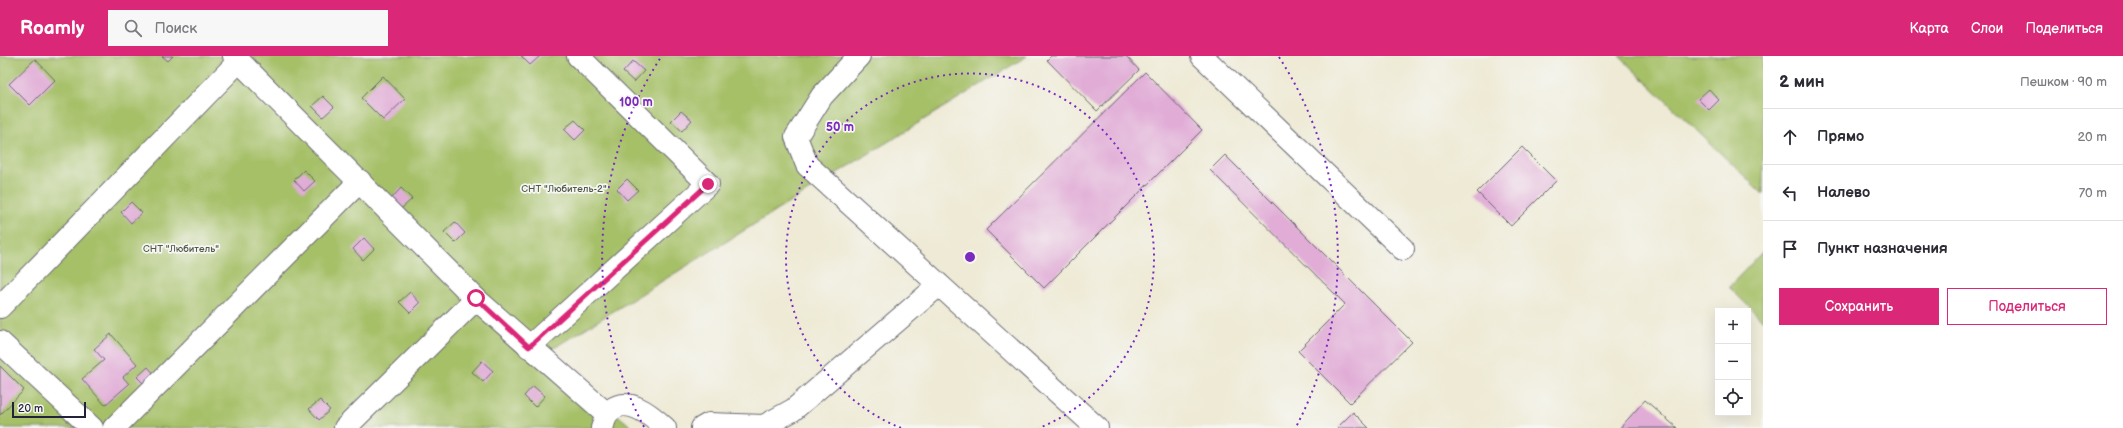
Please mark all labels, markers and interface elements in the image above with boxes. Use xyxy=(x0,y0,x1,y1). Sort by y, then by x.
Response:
search box xyxy=(108,10,388,46)
text: Roamly xyxy=(20,17,84,40)
icon: search xyxy=(122,17,144,39)
text: Поиск xyxy=(154,19,197,38)
text: Карта xyxy=(1909,20,1949,37)
text: Слои xyxy=(1971,20,2003,37)
text: Поделиться xyxy=(2025,20,2103,37)
text: 2 мин xyxy=(1779,72,1825,92)
text: Пешком · 90 m xyxy=(2020,74,2107,90)
text: 100 m xyxy=(619,95,653,110)
text: 50 m xyxy=(826,120,854,135)
icon: ahead xyxy=(1779,126,1801,148)
text: Прямо xyxy=(1817,127,1864,146)
text: 20 m xyxy=(2077,129,2107,145)
route end xyxy=(699,175,717,193)
icon: left xyxy=(1779,182,1801,204)
park label: СНТ "Любитель-2" xyxy=(521,183,607,195)
text: Налево xyxy=(1817,183,1870,202)
text: 70 m xyxy=(2079,185,2107,201)
icon: arrive xyxy=(1779,238,1801,260)
text: Пункт назначения xyxy=(1817,239,1948,258)
park label: СНТ "Любитель" xyxy=(143,243,219,255)
centre of rings xyxy=(963,250,977,264)
button: Сохранить xyxy=(1779,288,1939,325)
button: Поделиться xyxy=(1947,288,2107,325)
route start xyxy=(467,289,485,307)
map controls xyxy=(1715,308,1751,416)
button: + xyxy=(1715,308,1751,344)
button: − xyxy=(1715,344,1751,380)
button: locate xyxy=(1715,380,1751,416)
scale bar xyxy=(12,400,86,419)
text: 20 m xyxy=(18,402,43,415)

